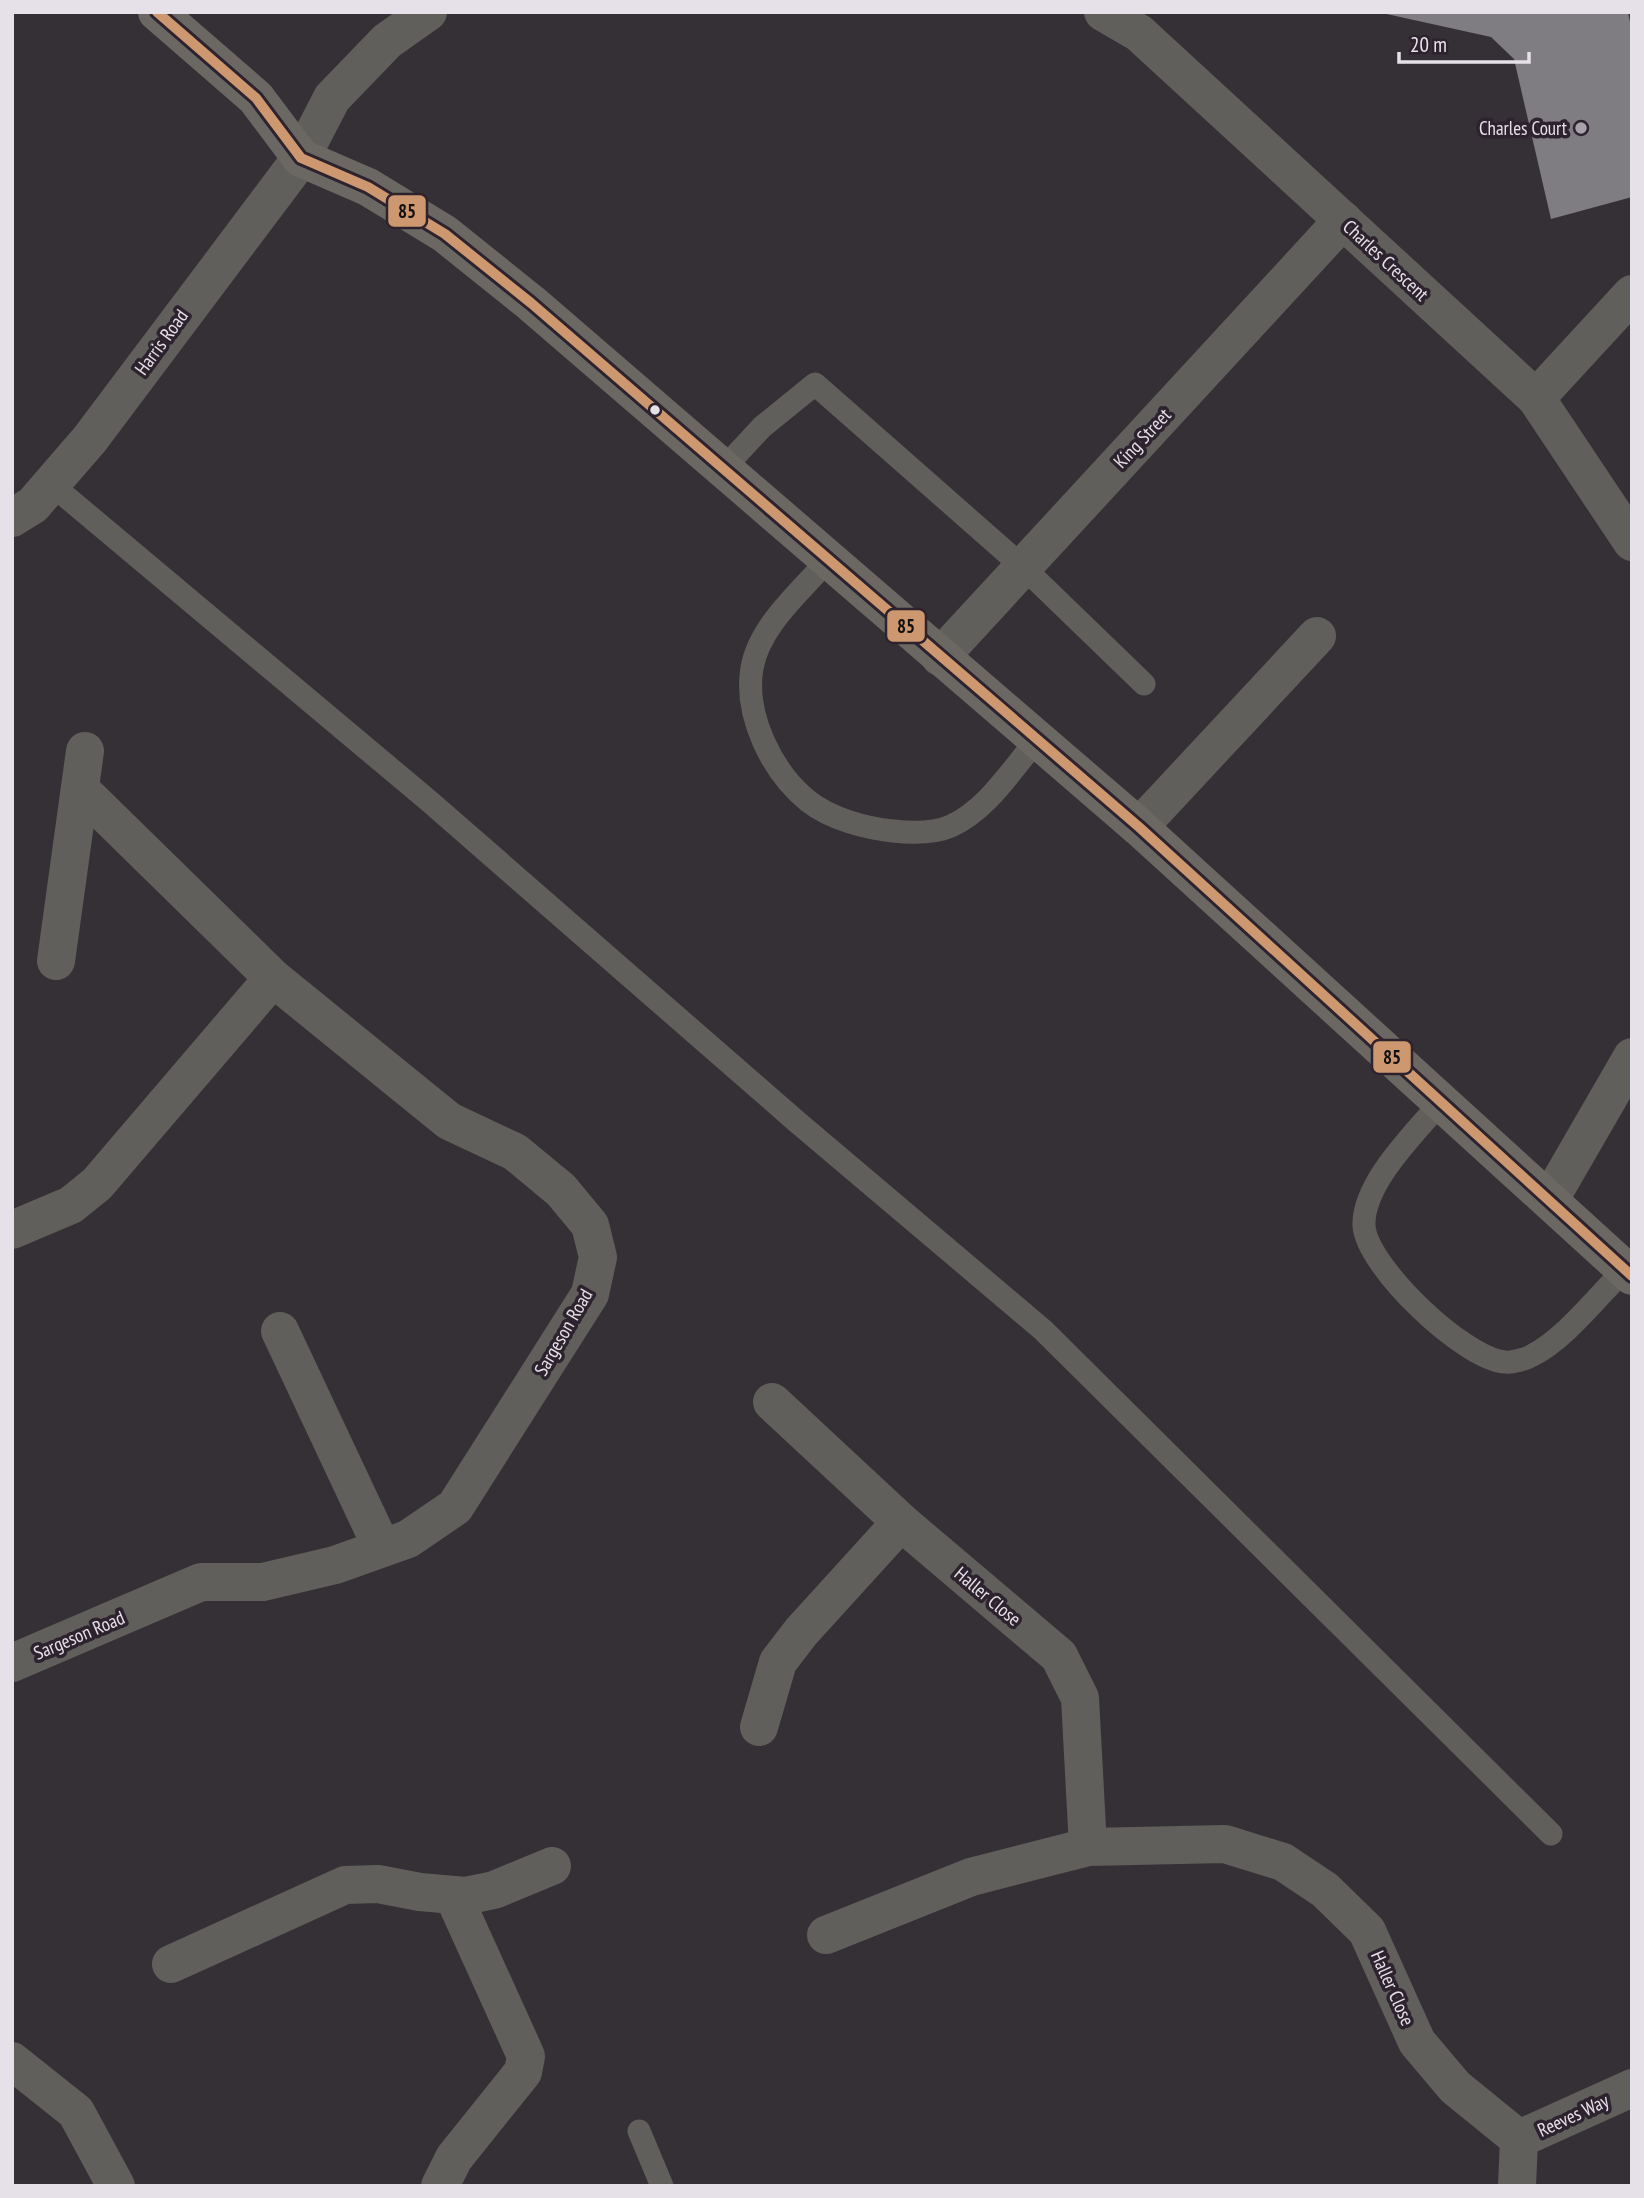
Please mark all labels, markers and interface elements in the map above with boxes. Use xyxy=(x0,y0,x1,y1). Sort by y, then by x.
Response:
scale bar xyxy=(1399,21,1528,65)
text: 20 m xyxy=(1410,31,1447,58)
place label: Charles Court xyxy=(1479,116,1568,140)
marker: Charles Court xyxy=(1573,120,1589,136)
line badge: 85 xyxy=(387,194,427,228)
text: 85 xyxy=(398,199,416,223)
street label: Charles Crescent xyxy=(1338,214,1434,306)
street label: Harris Road xyxy=(129,305,193,379)
street label: King Street xyxy=(1108,402,1176,473)
unlabelled marker xyxy=(648,403,662,417)
line badge: 85 xyxy=(886,609,926,643)
text: 85 xyxy=(897,614,915,638)
line badge: 85 xyxy=(1372,1040,1412,1074)
text: 85 xyxy=(1383,1045,1401,1069)
street label: Sargeson Road xyxy=(529,1284,597,1380)
street label: Haller Close xyxy=(950,1561,1026,1631)
street label: Sargeson Road xyxy=(30,1605,128,1665)
street label: Haller Close xyxy=(1366,1947,1420,2029)
street label: Reeves Way xyxy=(1534,2088,1613,2142)

